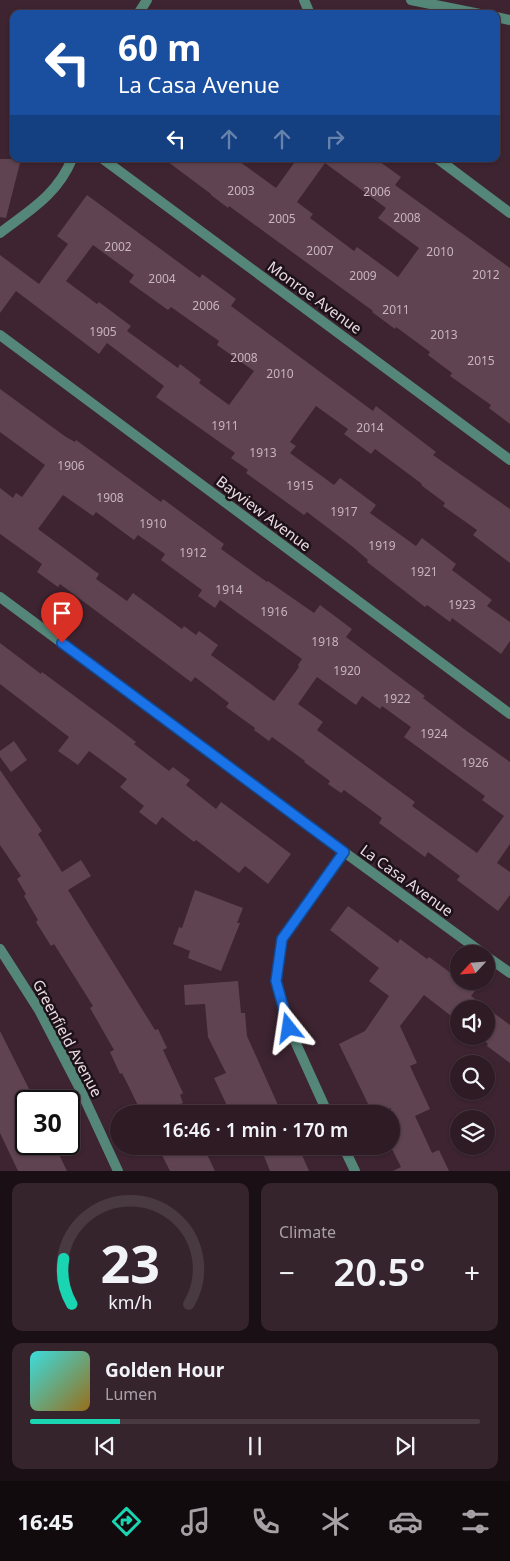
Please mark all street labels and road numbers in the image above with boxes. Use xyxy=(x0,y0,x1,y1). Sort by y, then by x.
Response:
street label: Monroe Avenue xyxy=(264,256,366,338)
street label: Bayview Avenue xyxy=(213,471,315,555)
street label: La Casa Avenue xyxy=(357,840,457,920)
street label: Greenfield Avenue xyxy=(29,976,107,1100)

